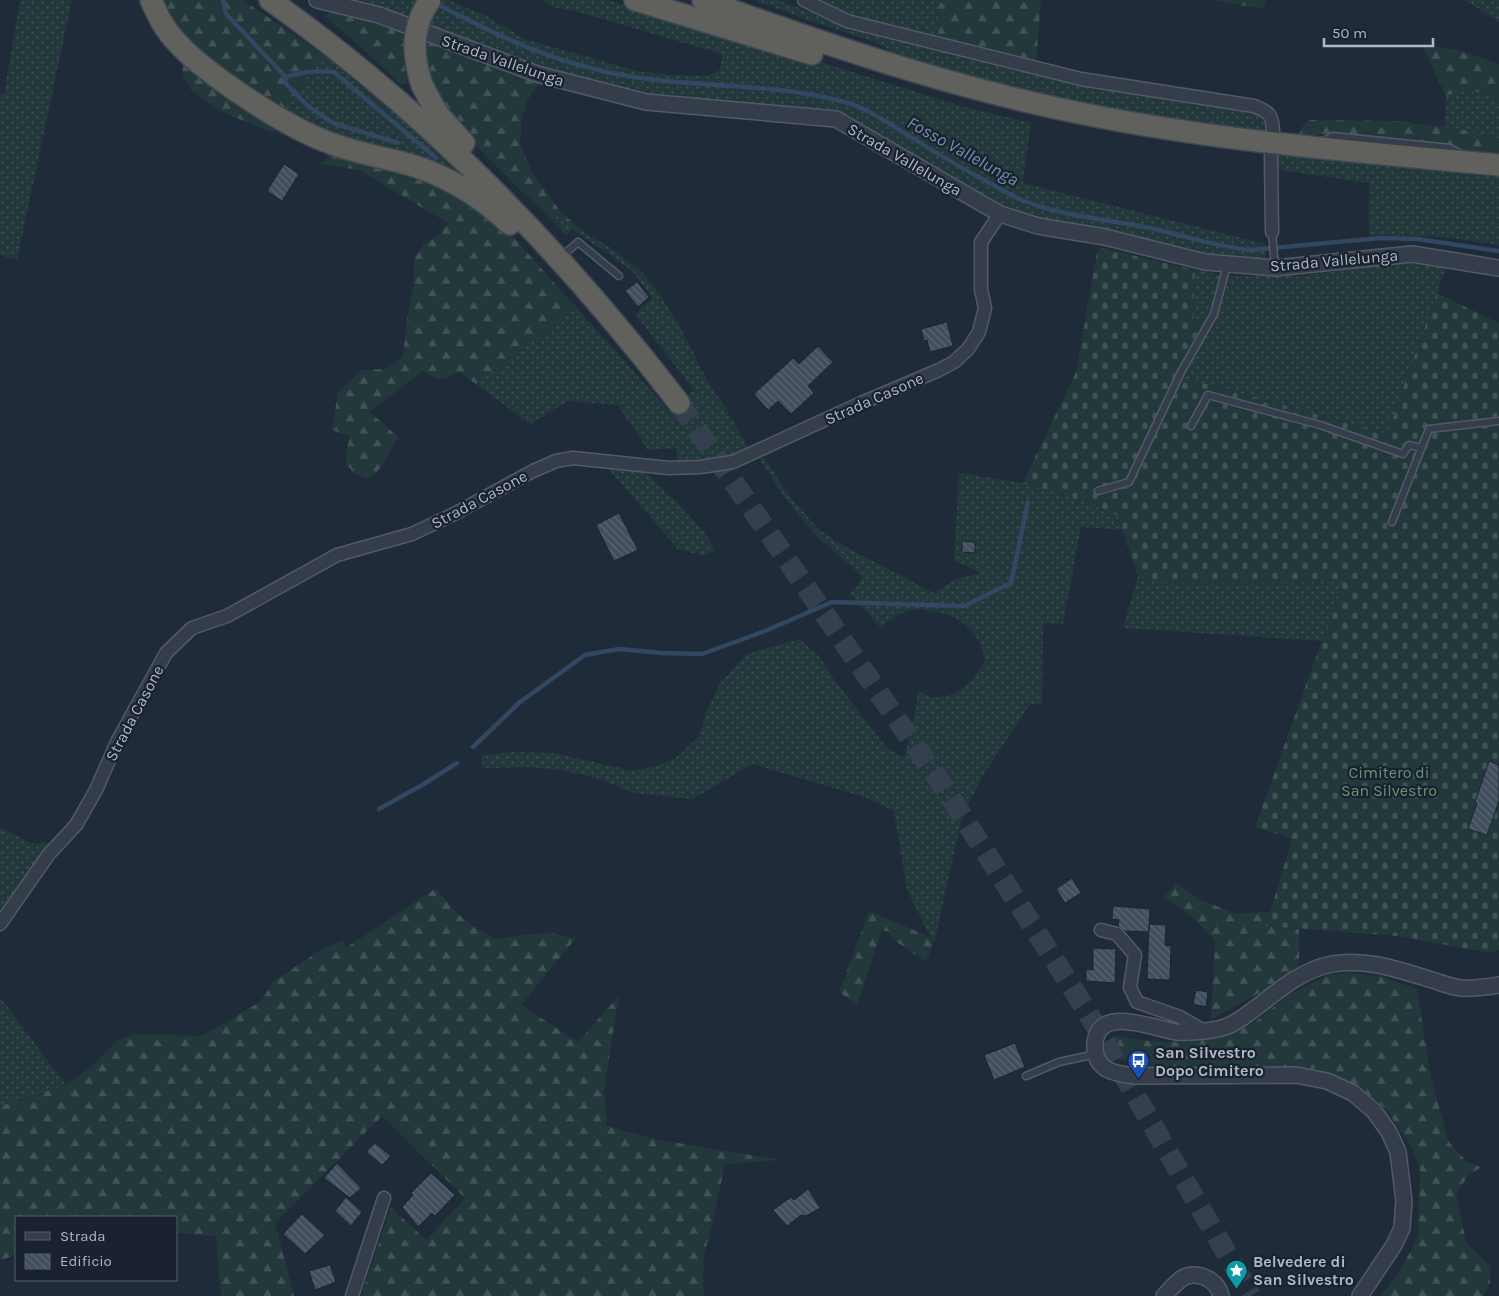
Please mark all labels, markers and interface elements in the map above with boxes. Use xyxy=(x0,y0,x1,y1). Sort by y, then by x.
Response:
scale bar xyxy=(1324,15,1433,47)
text: 50 m xyxy=(1332,24,1367,42)
street label: Strada Vallelunga xyxy=(439,31,567,90)
water label: Fosso Vallelunga xyxy=(903,111,1023,191)
street label: Strada Vallelunga xyxy=(844,119,965,200)
street label: Strada Vallelunga xyxy=(1269,245,1399,276)
street label: Strada Casone xyxy=(822,368,926,429)
street label: Strada Casone xyxy=(428,466,530,533)
street label: Strada Casone xyxy=(101,662,168,764)
park label: Cimitero di San Silvestro xyxy=(1341,763,1437,800)
place label: San Silvestro Dopo Cimitero xyxy=(1155,1043,1264,1080)
bus stop icon: San Silvestro Dopo Cimitero xyxy=(1127,1049,1151,1080)
legend xyxy=(15,1216,178,1281)
text: Strada xyxy=(60,1227,106,1245)
text: Edificio xyxy=(60,1252,112,1270)
place label: Belvedere di San Silvestro xyxy=(1253,1252,1354,1289)
place icon: Belvedere di San Silvestro xyxy=(1225,1258,1249,1289)

